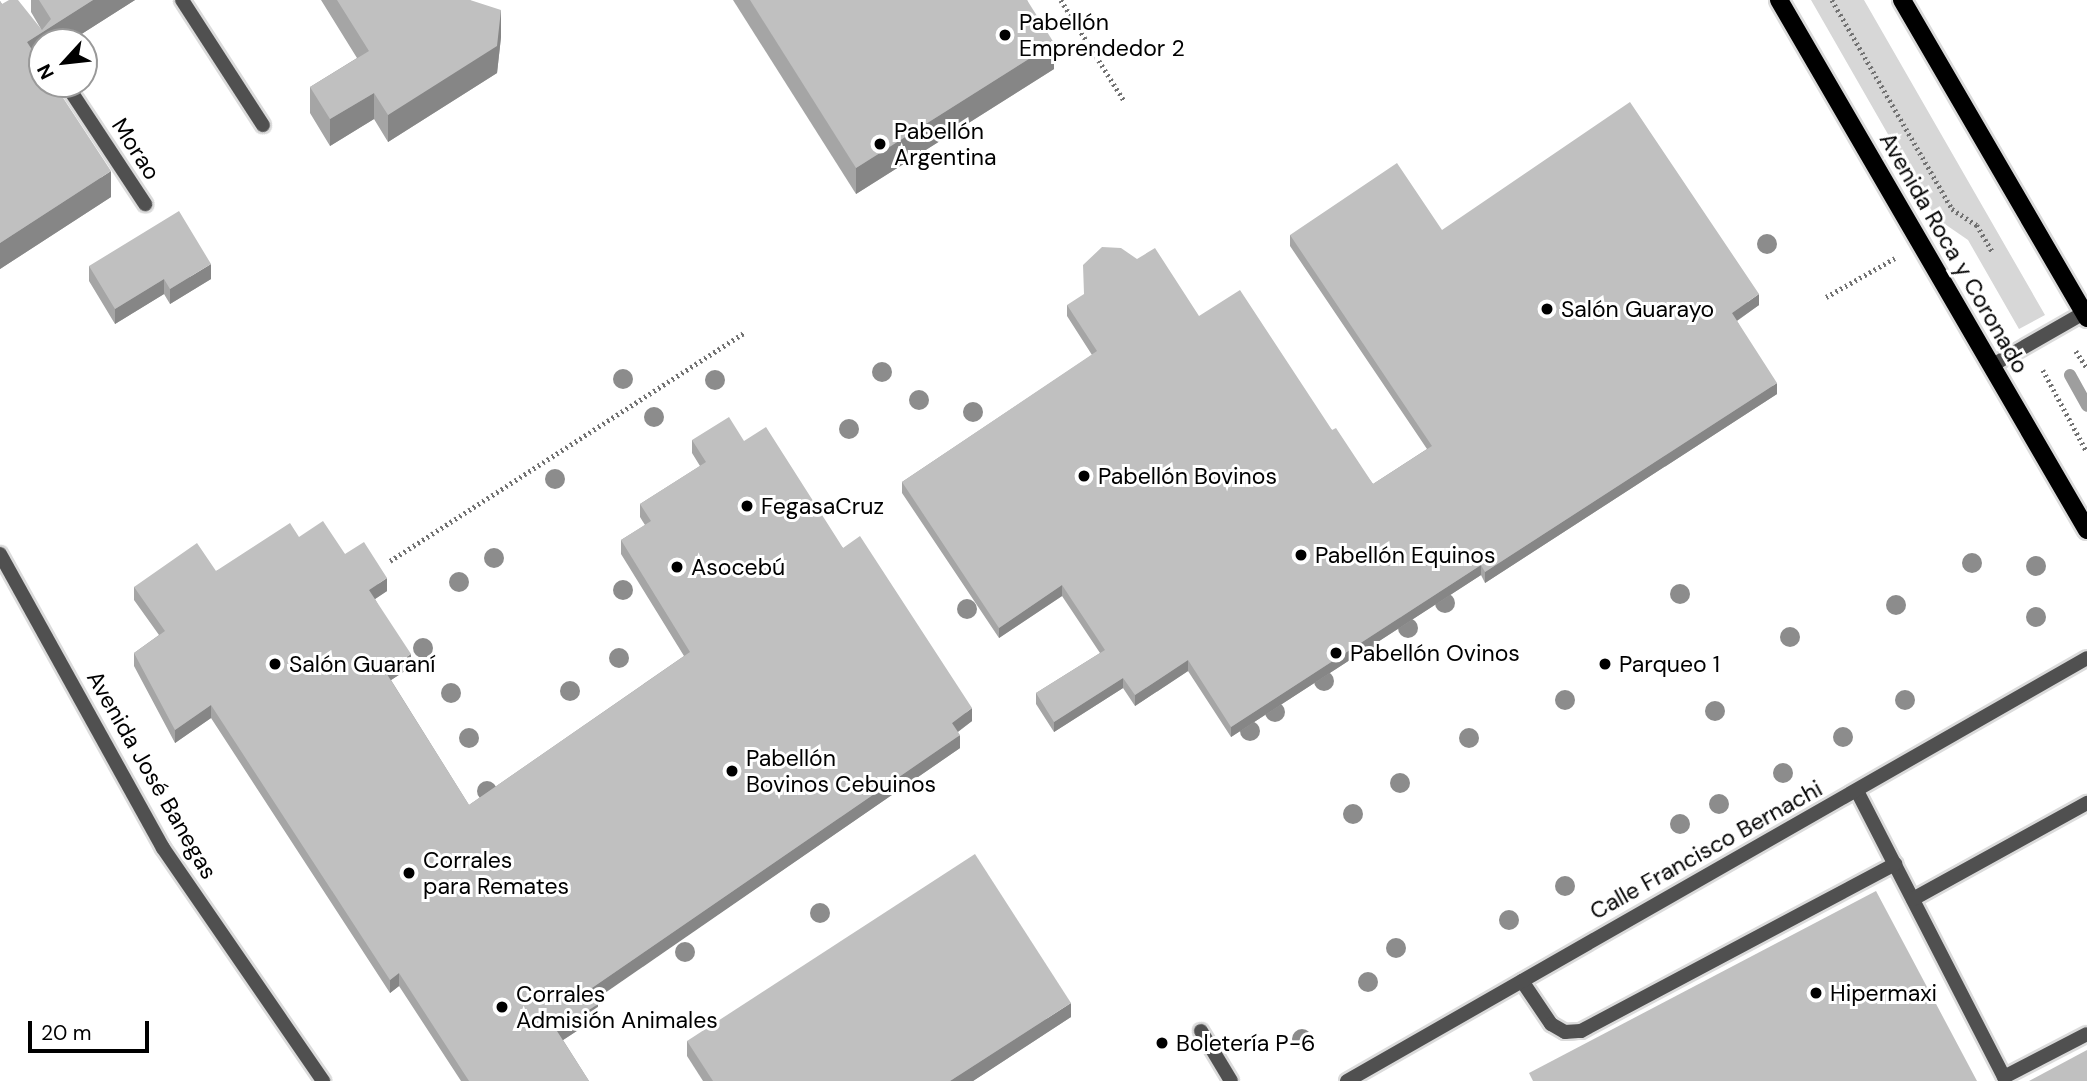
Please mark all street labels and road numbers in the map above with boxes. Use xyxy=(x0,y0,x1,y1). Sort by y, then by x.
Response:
street label: Morao xyxy=(106,113,166,185)
street label: Avenida Roca y Coronado xyxy=(1874,128,2034,378)
street label: Avenida José Banegas xyxy=(81,666,223,884)
street label: Calle Francisco Bernachi xyxy=(1585,775,1827,925)

